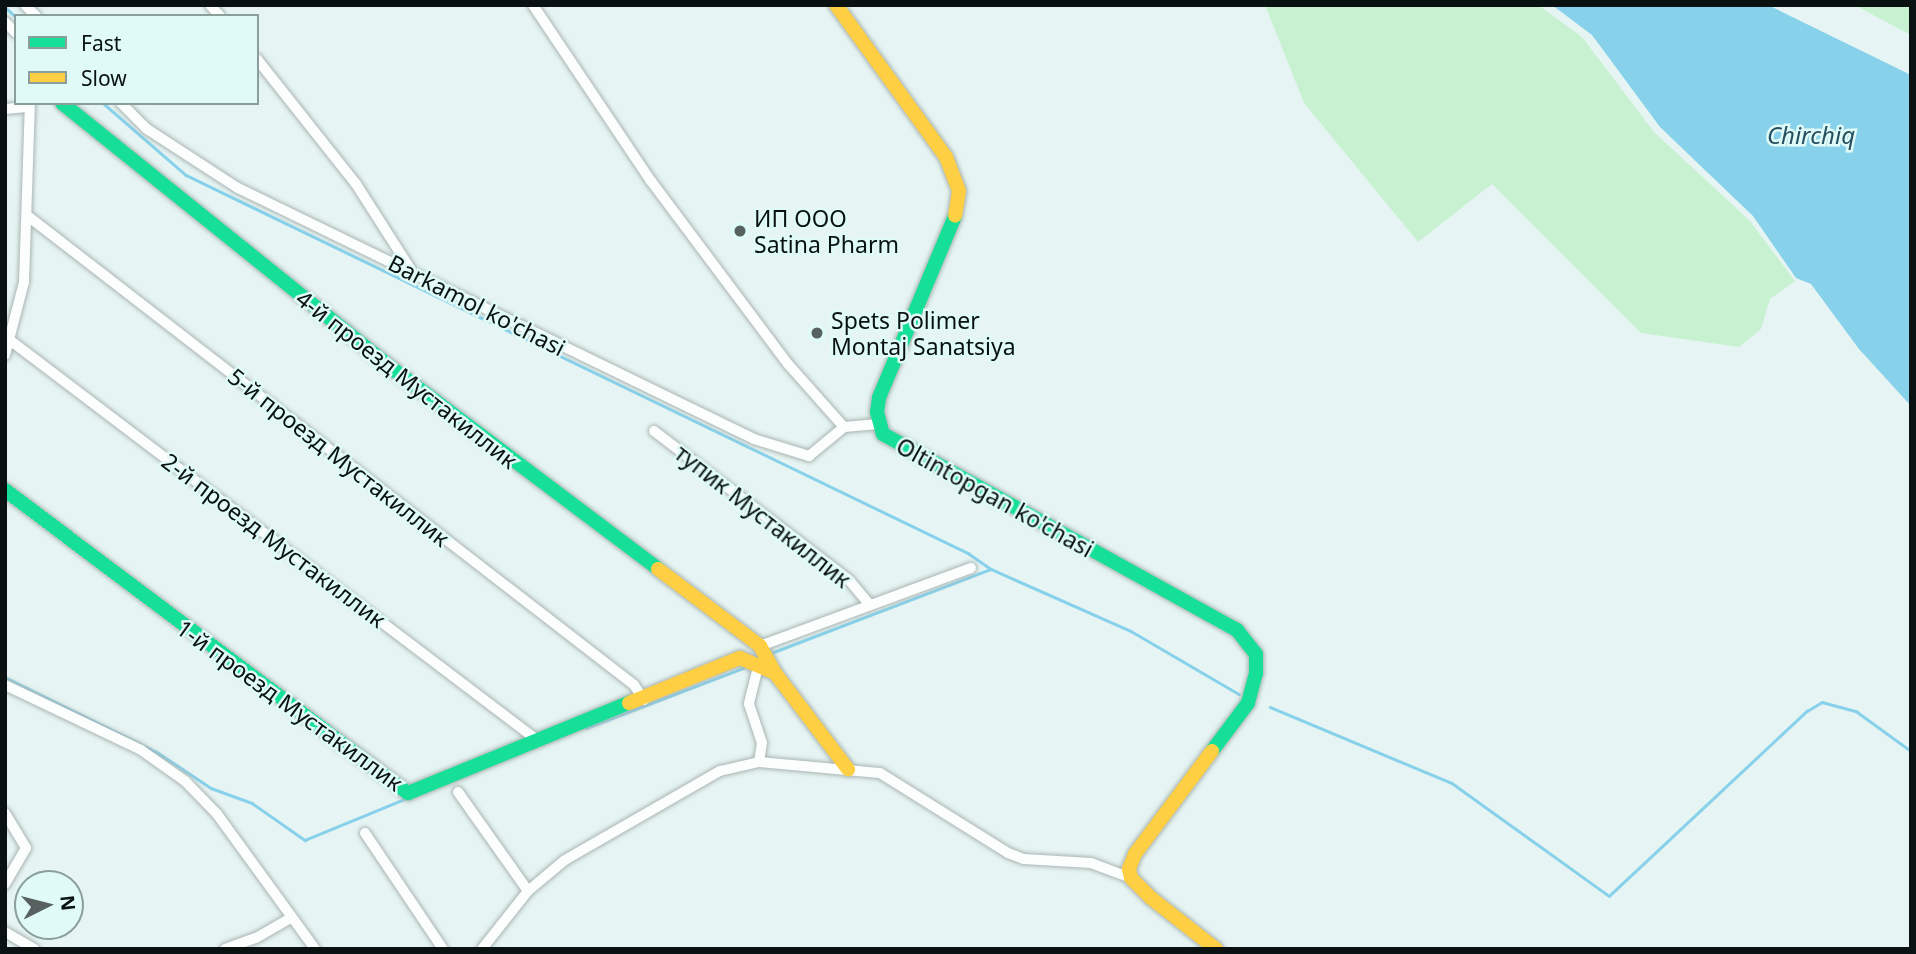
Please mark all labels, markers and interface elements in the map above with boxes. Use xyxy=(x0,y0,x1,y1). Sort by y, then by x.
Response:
legend xyxy=(14,14,259,105)
text: Fast xyxy=(81,29,121,57)
text: Slow xyxy=(81,64,127,92)
water label: Chirchiq xyxy=(1767,121,1855,149)
place label: ИП ООО Satina Pharm xyxy=(754,204,899,258)
marker: ИП ООО Satina Pharm xyxy=(732,223,748,239)
street label: Barkamol ko'chasi xyxy=(384,248,570,362)
street label: 4-й проезд Мустакиллик xyxy=(291,284,523,474)
place label: Spets Polimer Montaj Sanatsiya xyxy=(831,306,1016,360)
marker: Spets Polimer Montaj Sanatsiya xyxy=(809,325,825,341)
street label: 5-й проезд Мустакиллик xyxy=(223,362,455,552)
street label: Oltintopgan ko'chasi xyxy=(892,431,1098,563)
street label: тупик Мустакиллик xyxy=(670,439,856,593)
street label: 2-й проезд Мустакиллик xyxy=(157,447,391,633)
street label: 1-й проезд Мустакиллик xyxy=(171,614,409,796)
north arrow xyxy=(14,870,84,940)
text: N xyxy=(54,894,82,912)

